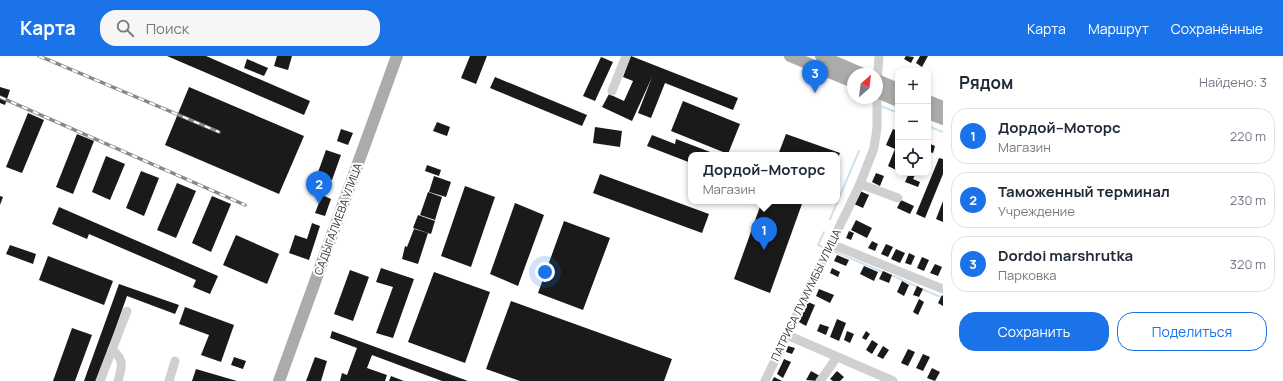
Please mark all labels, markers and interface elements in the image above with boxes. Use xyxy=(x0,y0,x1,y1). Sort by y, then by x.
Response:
search box xyxy=(100,10,380,46)
text: Карта xyxy=(20,15,76,41)
icon: search xyxy=(114,17,136,39)
text: Поиск xyxy=(146,18,189,39)
text: Карта xyxy=(1027,19,1066,38)
text: Маршрут xyxy=(1088,19,1149,38)
text: Сохранённые xyxy=(1171,19,1263,38)
pin: 3 xyxy=(802,60,828,93)
north arrow xyxy=(847,68,883,104)
map controls xyxy=(895,68,931,176)
button: + xyxy=(895,68,931,104)
text: Рядом xyxy=(959,71,1013,94)
text: Найдено: 3 xyxy=(1199,73,1267,91)
button: − xyxy=(895,104,931,140)
text: Дордой–Моторс xyxy=(998,117,1121,138)
text: 1 xyxy=(970,127,976,145)
text: 220 m xyxy=(1230,127,1266,145)
text: Магазин xyxy=(998,138,1051,156)
button: locate xyxy=(895,140,931,176)
popup xyxy=(688,152,840,204)
text: Дордой–Моторс xyxy=(703,159,825,180)
street label: САДЫГАЛИЕВА УЛИЦА xyxy=(310,161,365,277)
pin: 2 xyxy=(306,171,332,204)
text: Магазин xyxy=(703,180,755,198)
text: Таможенный терминал xyxy=(998,181,1170,202)
text: 2 xyxy=(969,191,977,209)
text: 230 m xyxy=(1230,191,1266,209)
text: Учреждение xyxy=(998,202,1075,220)
pin: 1 xyxy=(751,217,777,250)
street label: ПАТРИСА ЛУМУМБЫ УЛИЦА xyxy=(767,226,844,363)
text: Dordoi marshrutka xyxy=(998,245,1133,266)
text: 3 xyxy=(969,255,977,273)
text: 320 m xyxy=(1230,255,1266,273)
your location xyxy=(535,262,555,282)
text: Парковка xyxy=(998,266,1057,284)
button: Сохранить xyxy=(959,312,1109,351)
button: Поделиться xyxy=(1117,312,1267,351)

